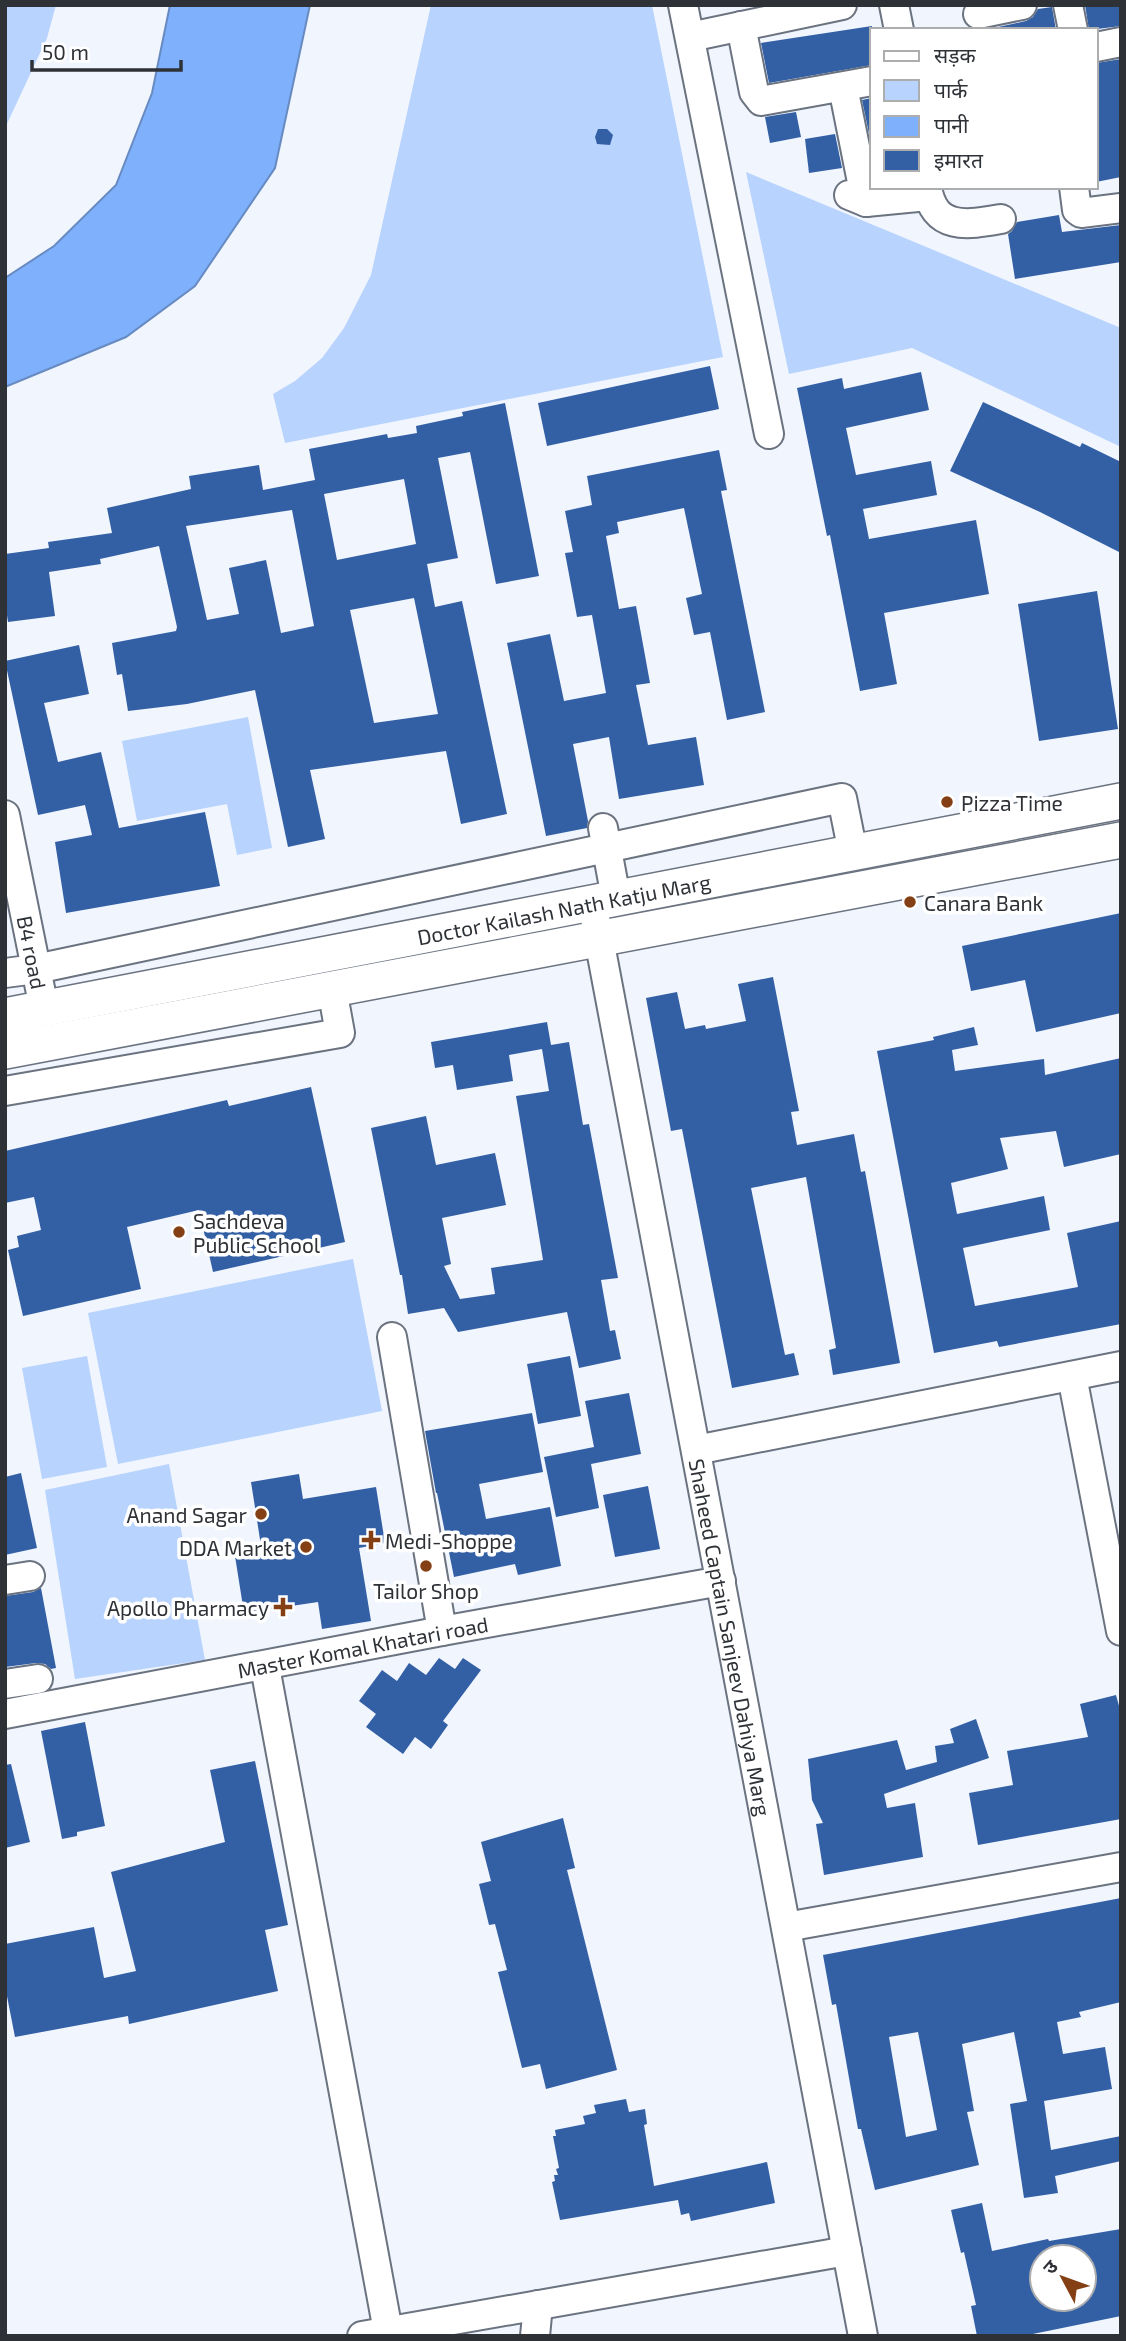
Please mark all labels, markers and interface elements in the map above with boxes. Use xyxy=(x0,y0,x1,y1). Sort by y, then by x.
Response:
scale bar xyxy=(32,28,180,72)
legend xyxy=(870,28,1098,189)
text: 50 m xyxy=(42,39,89,64)
text: सड़क xyxy=(934,42,976,67)
text: पार्क xyxy=(934,77,968,102)
text: पानी xyxy=(934,112,969,137)
text: इमारत xyxy=(934,147,984,172)
place label: Pizza Time xyxy=(961,790,1063,815)
marker: Pizza Time xyxy=(939,794,955,810)
street label: Doctor Kailash Nath Katju Marg xyxy=(415,868,713,949)
place label: Canara Bank xyxy=(924,890,1044,915)
marker: Canara Bank xyxy=(902,894,918,910)
street label: B4 road xyxy=(13,913,52,991)
place label: Sachdeva Public School xyxy=(193,1208,321,1257)
marker: Sachdeva Public School xyxy=(171,1224,187,1240)
street label: Shaheed Captain Sanjeev Dahiya Marg xyxy=(685,1457,777,1818)
place label: Anand Sagar xyxy=(126,1502,248,1527)
marker: Anand Sagar xyxy=(253,1506,269,1522)
place label: Medi-Shoppe xyxy=(385,1528,513,1553)
marker: Medi-Shoppe xyxy=(363,1532,379,1548)
place label: DDA Market xyxy=(179,1535,292,1560)
marker: DDA Market xyxy=(298,1539,314,1555)
marker: Tailor Shop xyxy=(418,1558,434,1574)
place label: Tailor Shop xyxy=(373,1578,479,1603)
place label: Apollo Pharmacy xyxy=(107,1595,269,1620)
marker: Apollo Pharmacy xyxy=(275,1599,291,1615)
street label: Master Komal Khatari road xyxy=(235,1610,490,1682)
north arrow xyxy=(1028,2243,1098,2313)
text: उ xyxy=(1037,2254,1063,2278)

